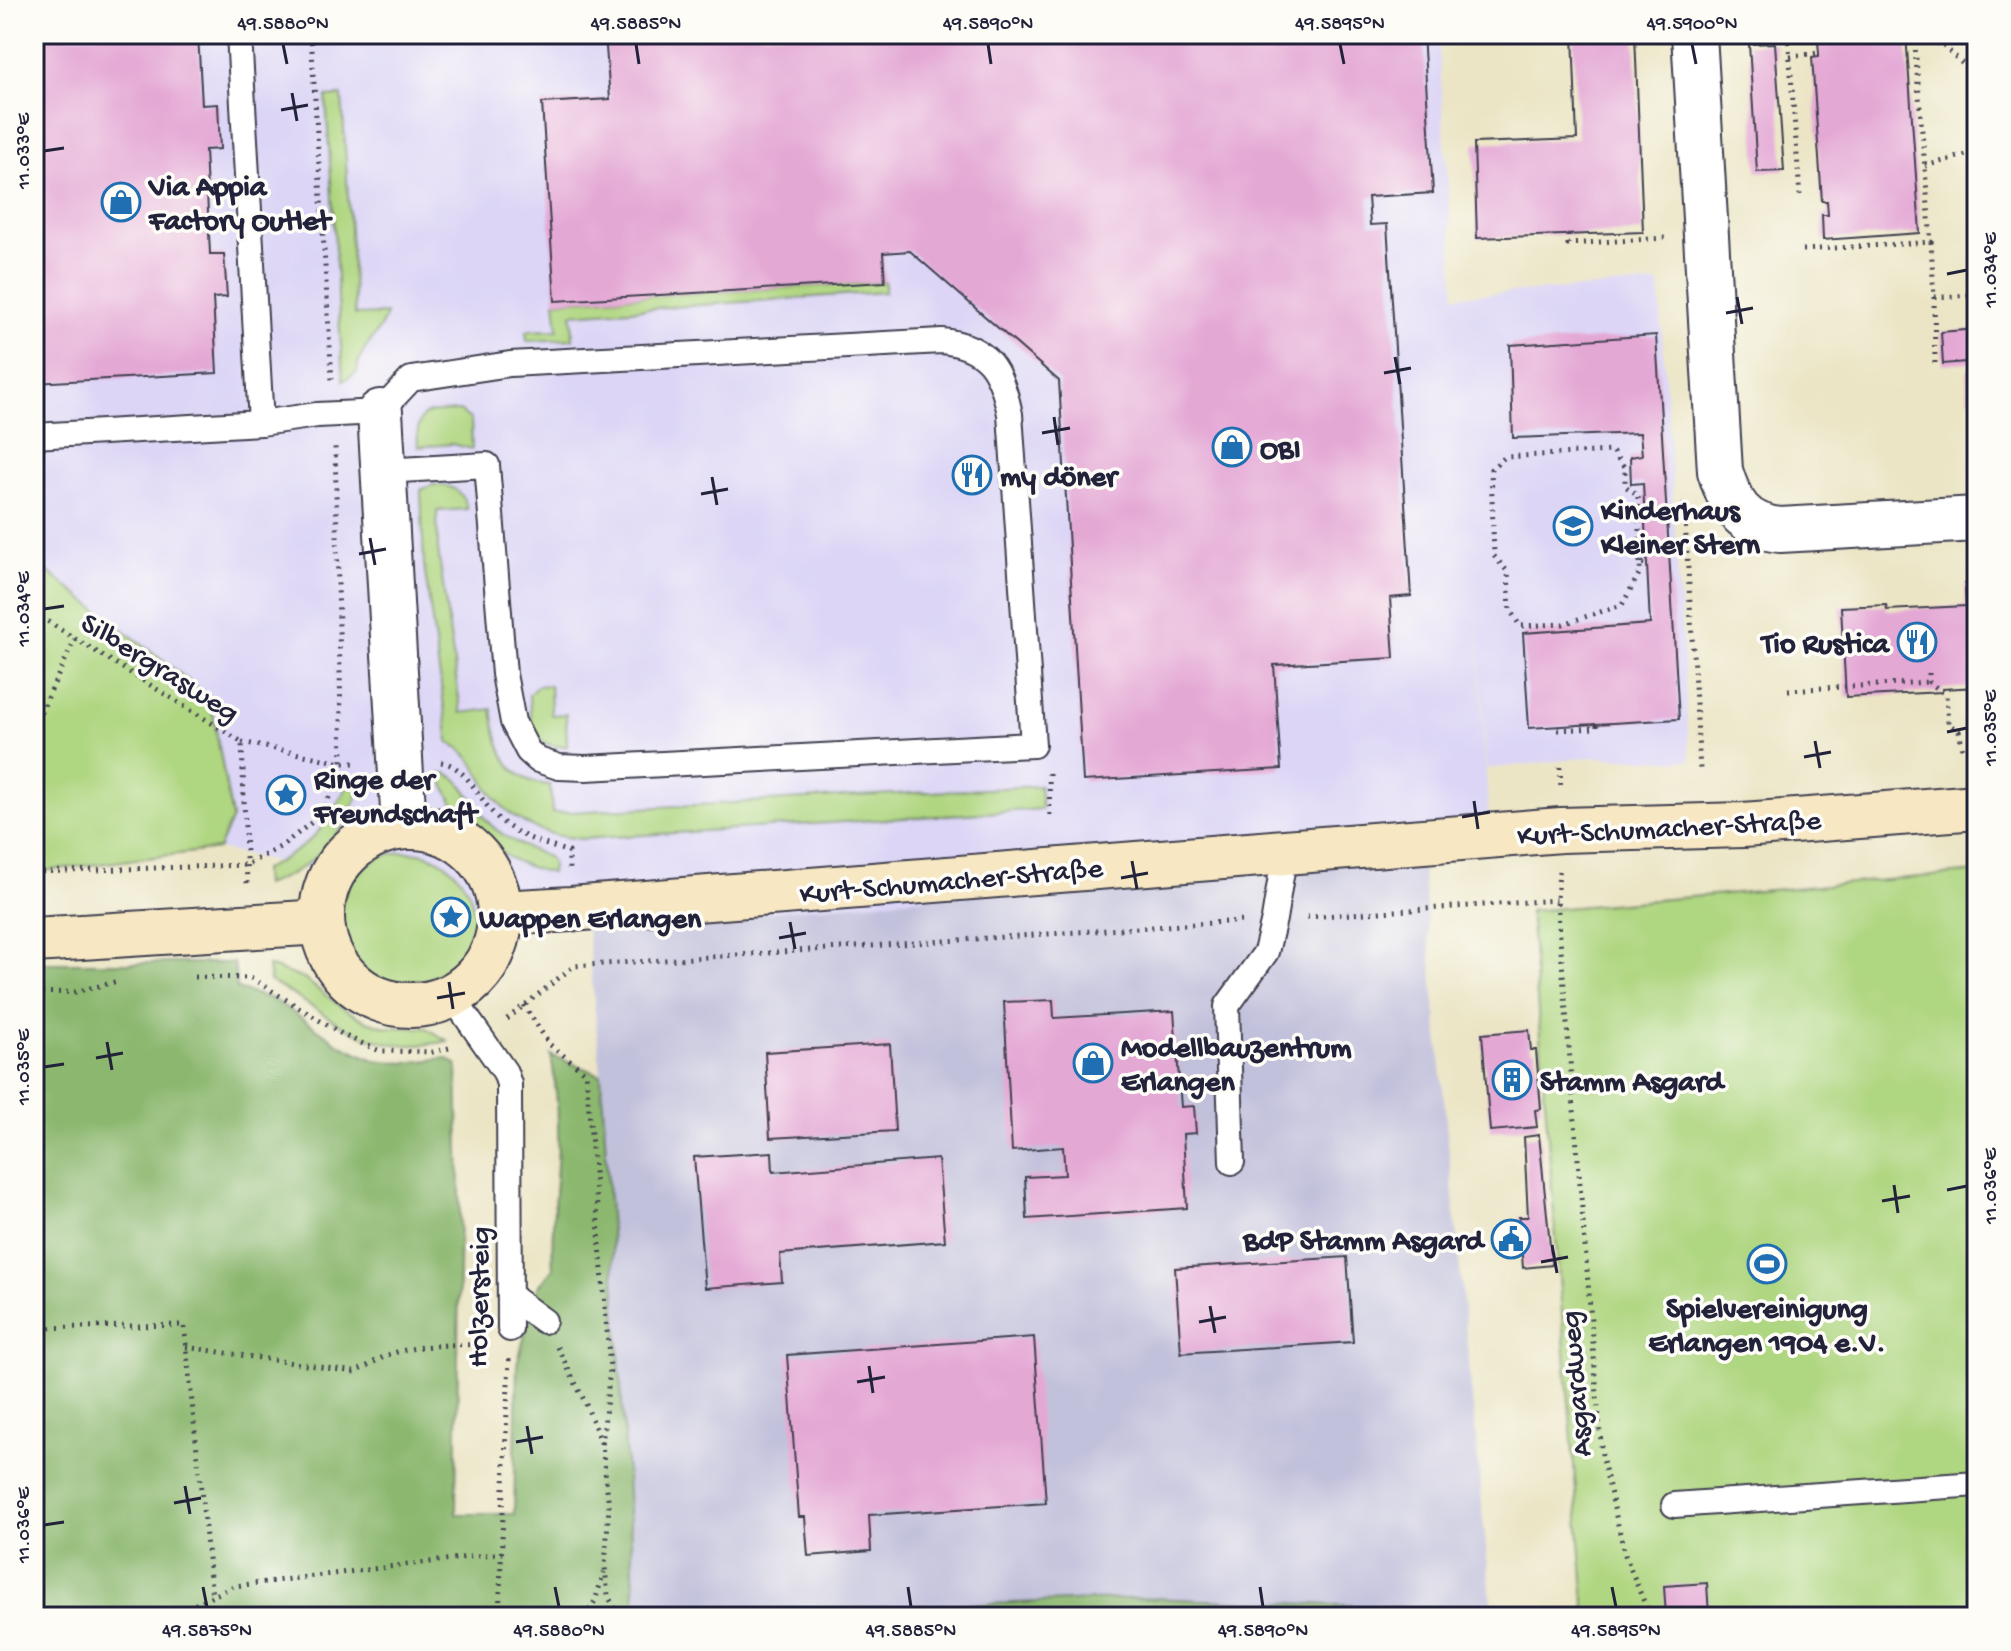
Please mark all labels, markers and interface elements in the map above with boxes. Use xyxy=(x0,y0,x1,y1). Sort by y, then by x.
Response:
text: 49.5880°N xyxy=(237,14,329,37)
text: 49.5885°N xyxy=(591,14,681,37)
text: 49.5890°N xyxy=(943,14,1033,37)
text: 49.5895°N xyxy=(1295,14,1385,37)
text: 49.5900°N xyxy=(1646,14,1738,37)
text: 11.033°E xyxy=(14,111,37,190)
place label: Via Appia Factory Outlet xyxy=(147,172,333,241)
shop icon: Via Appia Factory Outlet xyxy=(100,181,142,223)
text: 11.034°E xyxy=(1981,231,2004,309)
shop icon: OBI xyxy=(1211,426,1253,468)
place label: OBI xyxy=(1260,434,1301,469)
restaurant icon: my döner xyxy=(951,454,993,496)
place label: my döner xyxy=(1000,462,1120,497)
place label: Kinderhaus Kleiner Stern xyxy=(1600,496,1761,565)
school or university icon: Kinderhaus Kleiner Stern xyxy=(1552,505,1594,547)
text: 11.034°E xyxy=(14,570,37,648)
street label: Silbergrasweg xyxy=(73,607,244,732)
restaurant icon: Tio Rustica xyxy=(1896,621,1938,663)
place label: Tio Rustica xyxy=(1760,629,1890,664)
text: 11.035°E xyxy=(1981,688,2004,767)
place label: Ringe der Freundschaft xyxy=(313,765,480,834)
place icon: Ringe der Freundschaft xyxy=(265,774,307,816)
street label: Kurt-Schumacher-Straße xyxy=(1516,805,1823,856)
street label: Kurt-Schumacher-Straße xyxy=(798,853,1105,914)
place icon: Wappen Erlangen xyxy=(430,896,472,938)
place label: Wappen Erlangen xyxy=(478,904,702,939)
text: 11.035°E xyxy=(14,1027,37,1106)
place label: Modellbauzentrum Erlangen xyxy=(1121,1033,1352,1102)
shop icon: Modellbauzentrum Erlangen xyxy=(1072,1042,1114,1084)
building icon: Stamm Asgard xyxy=(1491,1059,1533,1101)
place label: Stamm Asgard xyxy=(1540,1067,1727,1102)
text: 11.036°E xyxy=(1981,1147,2004,1225)
public building icon: BdP Stamm Asgard xyxy=(1490,1218,1532,1260)
street label: Holzersteig xyxy=(463,1226,500,1368)
place label: BdP Stamm Asgard xyxy=(1242,1226,1486,1261)
sports icon: Spielvereinigung Erlangen 1904 e.V. xyxy=(1746,1243,1788,1285)
place label: Spielvereinigung Erlangen 1904 e.V. xyxy=(1648,1294,1886,1363)
street label: Asgardweg xyxy=(1555,1309,1602,1458)
text: 11.036°E xyxy=(14,1486,37,1564)
text: 49.5875°N xyxy=(162,1621,252,1644)
text: 49.5880°N xyxy=(513,1621,605,1644)
text: 49.5885°N xyxy=(866,1621,956,1644)
text: 49.5890°N xyxy=(1218,1621,1308,1644)
text: 49.5895°N xyxy=(1571,1621,1661,1644)

